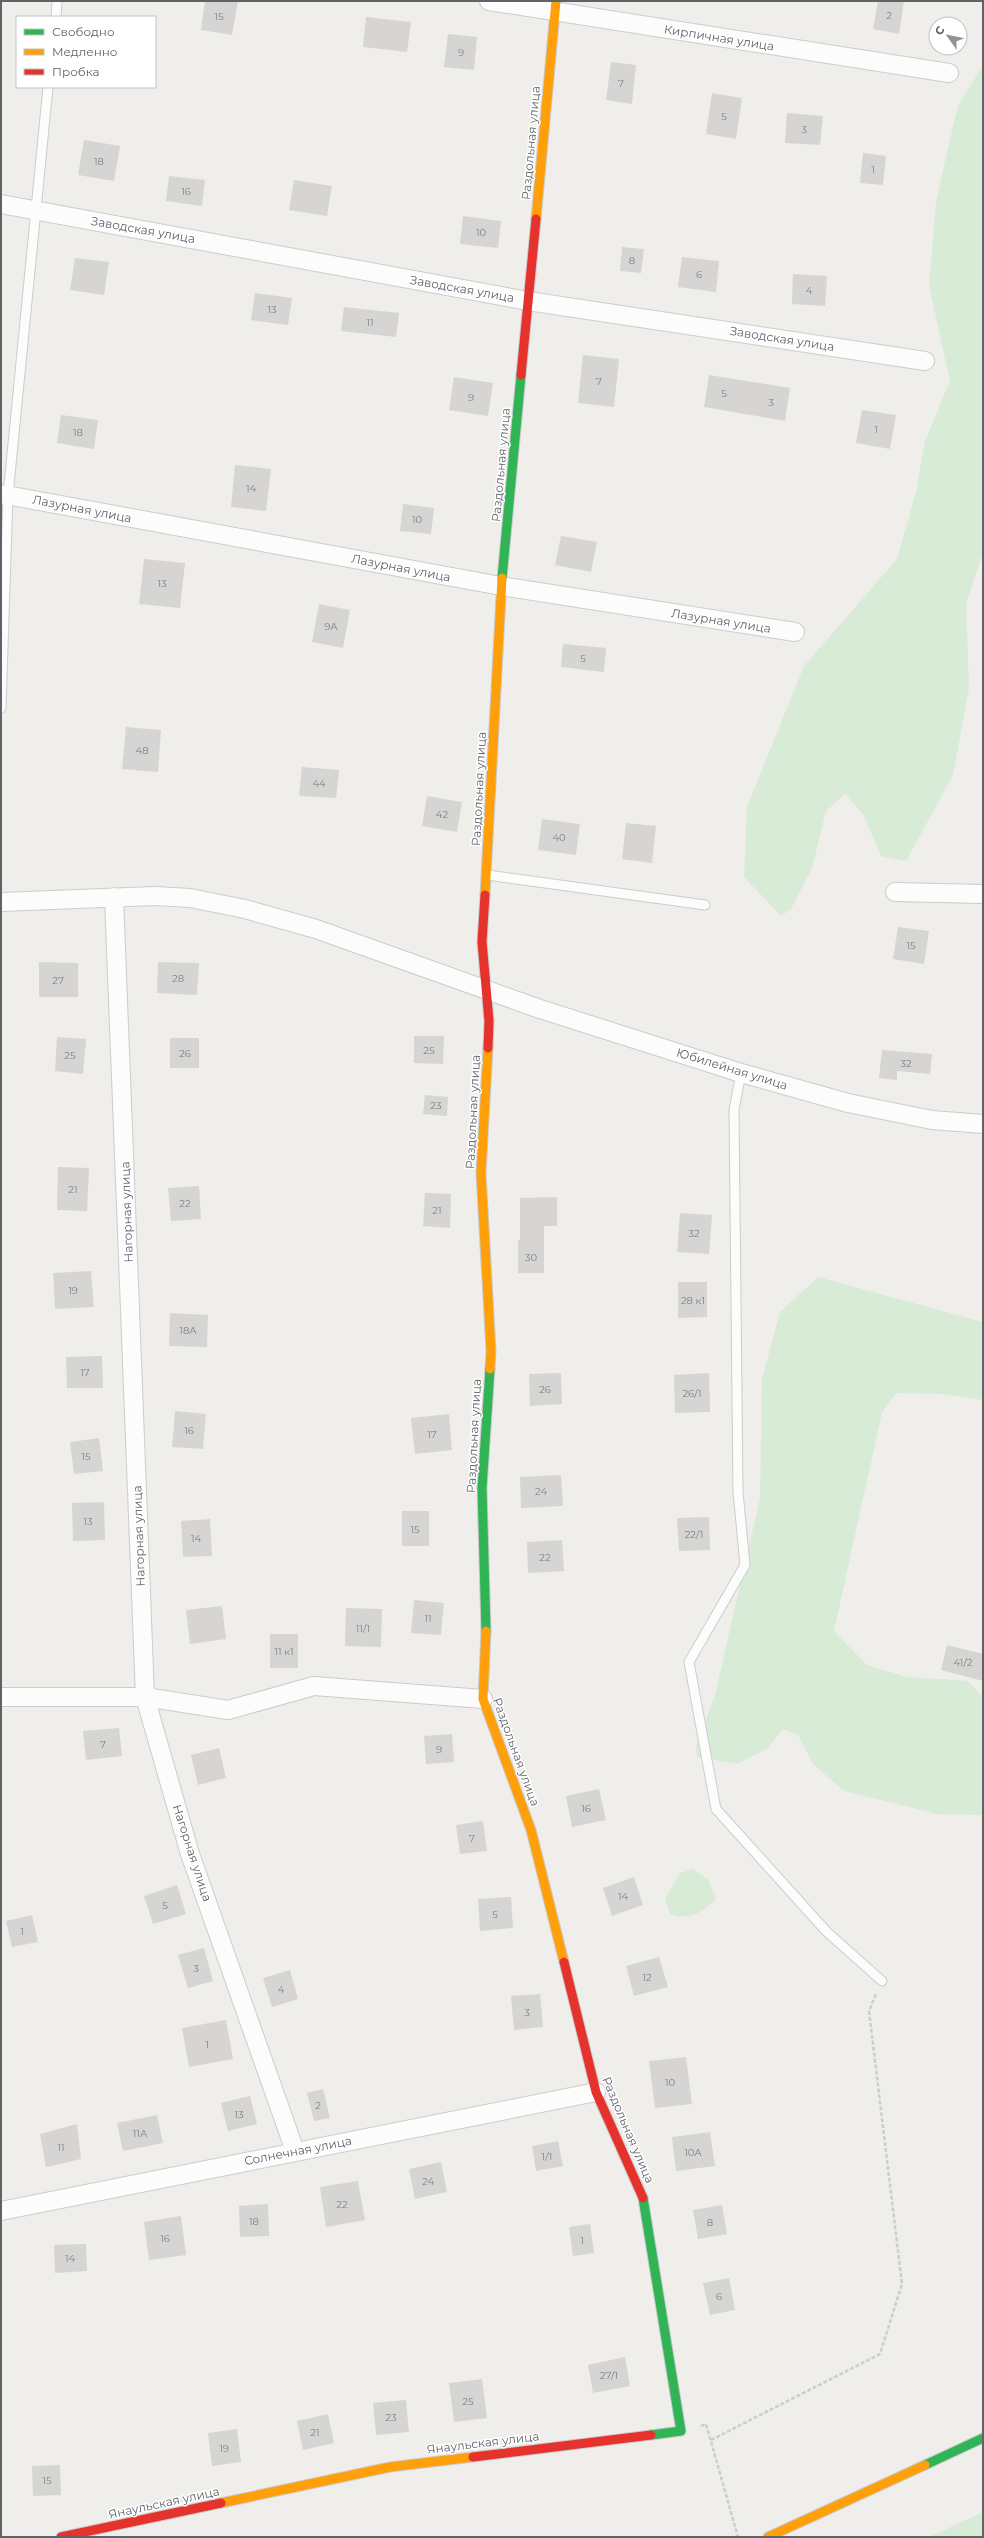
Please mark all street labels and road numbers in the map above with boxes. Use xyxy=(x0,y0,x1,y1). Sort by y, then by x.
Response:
street label: Кирпичная улица xyxy=(663,21,775,54)
street label: Раздольная улица xyxy=(518,85,543,201)
street label: Заводская улица xyxy=(90,213,196,246)
street label: Заводская улица xyxy=(409,272,515,305)
street label: Заводская улица xyxy=(729,323,835,354)
street label: Раздольная улица xyxy=(488,407,513,523)
street label: Лазурная улица xyxy=(31,492,133,525)
street label: Лазурная улица xyxy=(350,551,452,584)
street label: Лазурная улица xyxy=(670,605,772,636)
street label: Раздольная улица xyxy=(468,731,489,847)
street label: Юбилейная улица xyxy=(675,1044,790,1093)
street label: Раздольная улица xyxy=(462,1054,483,1170)
street label: Нагорная улица xyxy=(117,1161,136,1263)
street label: Раздольная улица xyxy=(463,1378,484,1494)
street label: Нагорная улица xyxy=(129,1485,148,1587)
street label: Раздольная улица xyxy=(490,1695,543,1808)
street label: Нагорная улица xyxy=(170,1802,215,1903)
street label: Раздольная улица xyxy=(599,2074,658,2185)
street label: Солнечная улица xyxy=(243,2133,353,2168)
street label: Янаульская улица xyxy=(426,2428,540,2457)
street label: Янаульская улица xyxy=(107,2483,221,2522)

